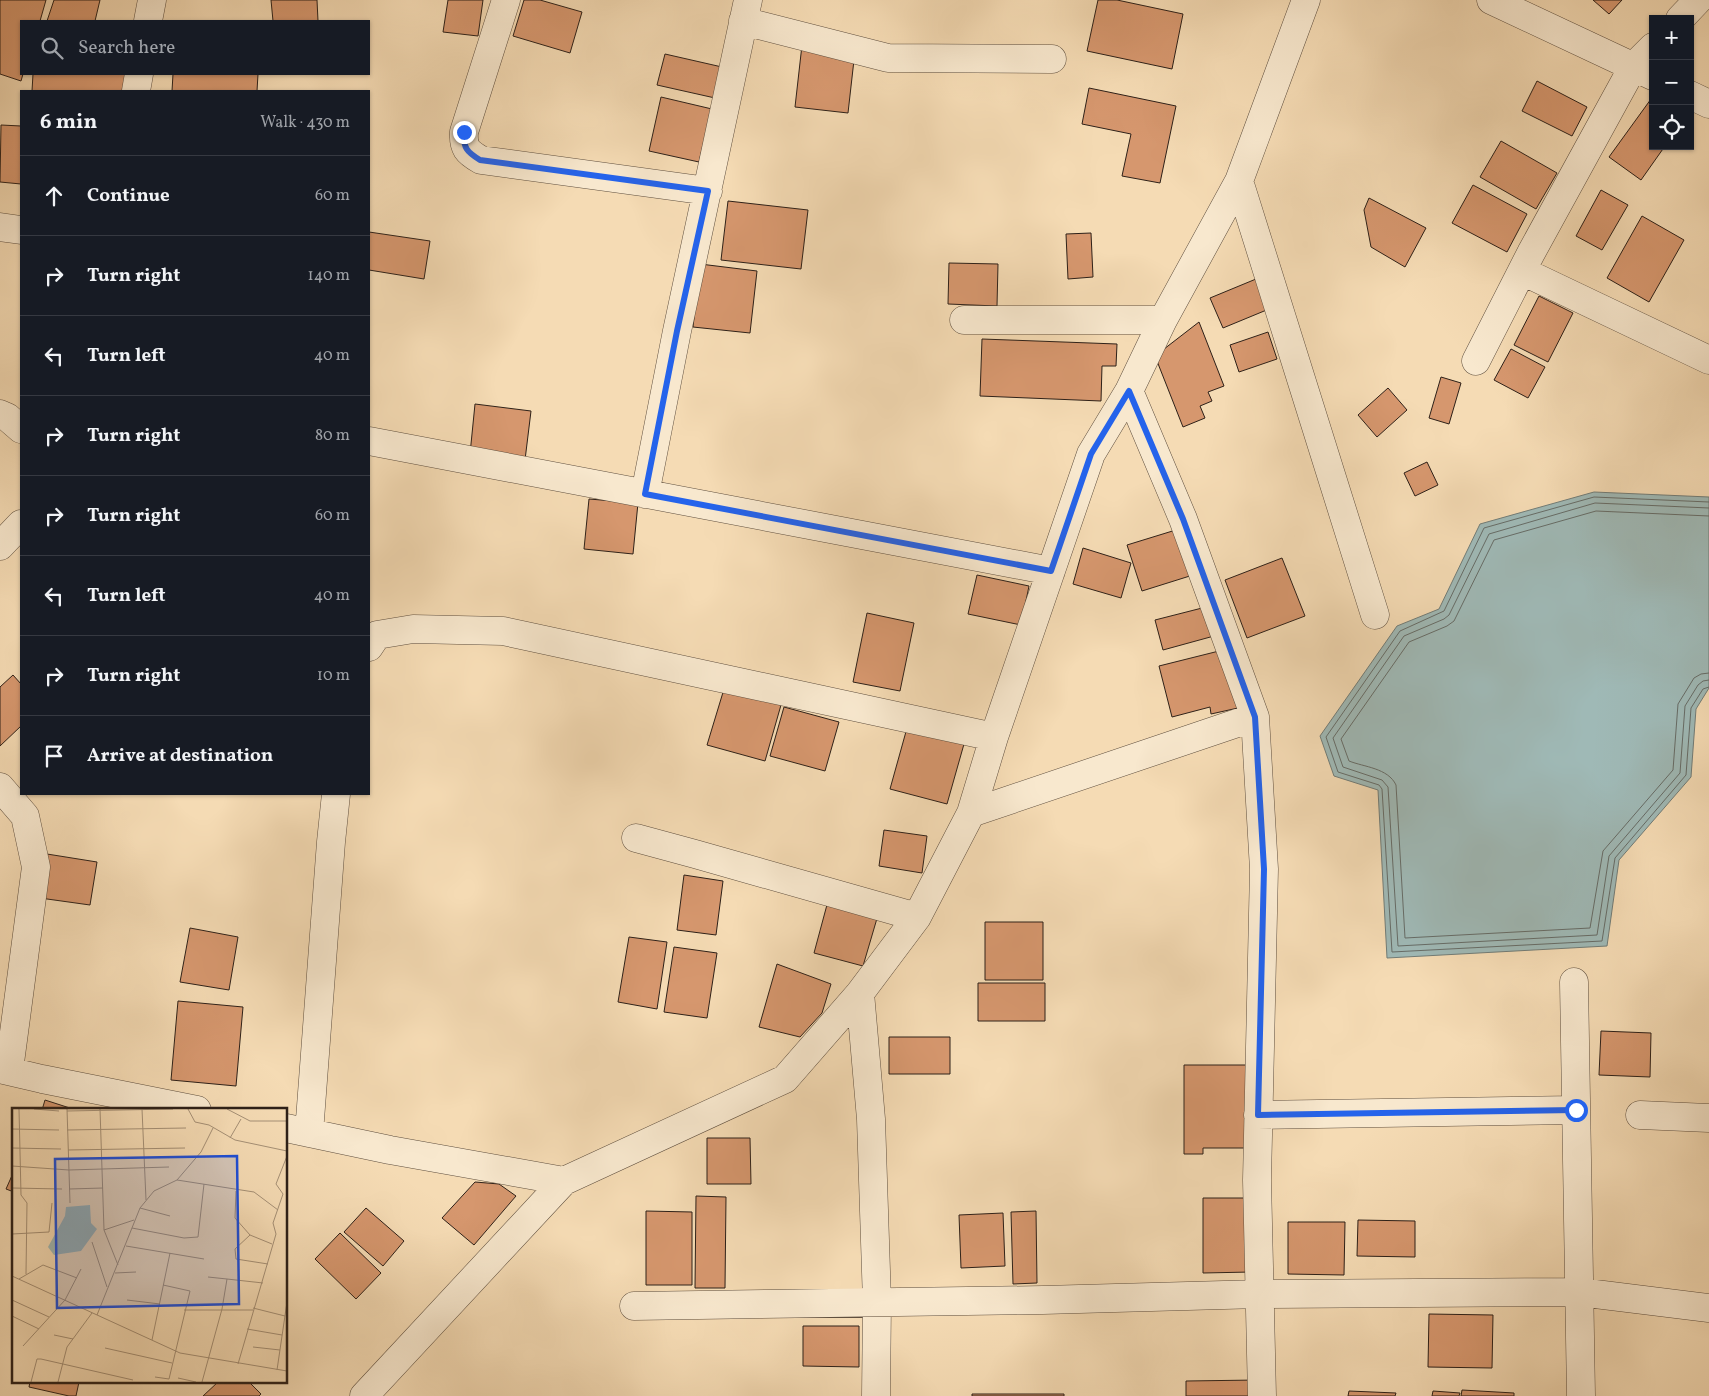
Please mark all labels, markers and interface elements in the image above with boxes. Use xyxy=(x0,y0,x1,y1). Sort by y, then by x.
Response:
map controls xyxy=(1649,15,1694,150)
button: + xyxy=(1649,15,1694,60)
search box xyxy=(20,20,370,75)
icon: search xyxy=(38,34,66,62)
text: Search here xyxy=(78,35,175,61)
button: − xyxy=(1649,60,1694,105)
button: locate xyxy=(1649,105,1694,150)
text: 6 min xyxy=(40,108,97,137)
text: Walk · 430 m xyxy=(260,112,350,134)
route end xyxy=(453,121,476,144)
icon: ahead xyxy=(40,182,68,210)
text: Continue xyxy=(87,183,170,209)
text: 60 m xyxy=(315,185,350,207)
icon: right xyxy=(40,262,68,290)
text: Turn right xyxy=(87,263,180,289)
text: 140 m xyxy=(308,265,350,287)
icon: left xyxy=(40,342,68,370)
text: Turn left xyxy=(87,343,166,369)
text: 40 m xyxy=(314,345,350,367)
icon: right xyxy=(40,422,68,450)
text: Turn right xyxy=(87,423,180,449)
text: 80 m xyxy=(315,425,350,447)
icon: right xyxy=(40,502,68,530)
text: Turn right xyxy=(87,503,180,529)
text: 60 m xyxy=(315,505,350,527)
icon: left xyxy=(40,582,68,610)
text: Turn left xyxy=(87,583,166,609)
text: 40 m xyxy=(314,585,350,607)
icon: right xyxy=(40,662,68,690)
text: Turn right xyxy=(87,663,180,689)
text: 10 m xyxy=(317,665,350,687)
icon: arrive xyxy=(40,742,68,770)
text: Arrive at destination xyxy=(87,743,273,769)
route start xyxy=(1565,1099,1588,1122)
inset map xyxy=(12,1108,288,1384)

